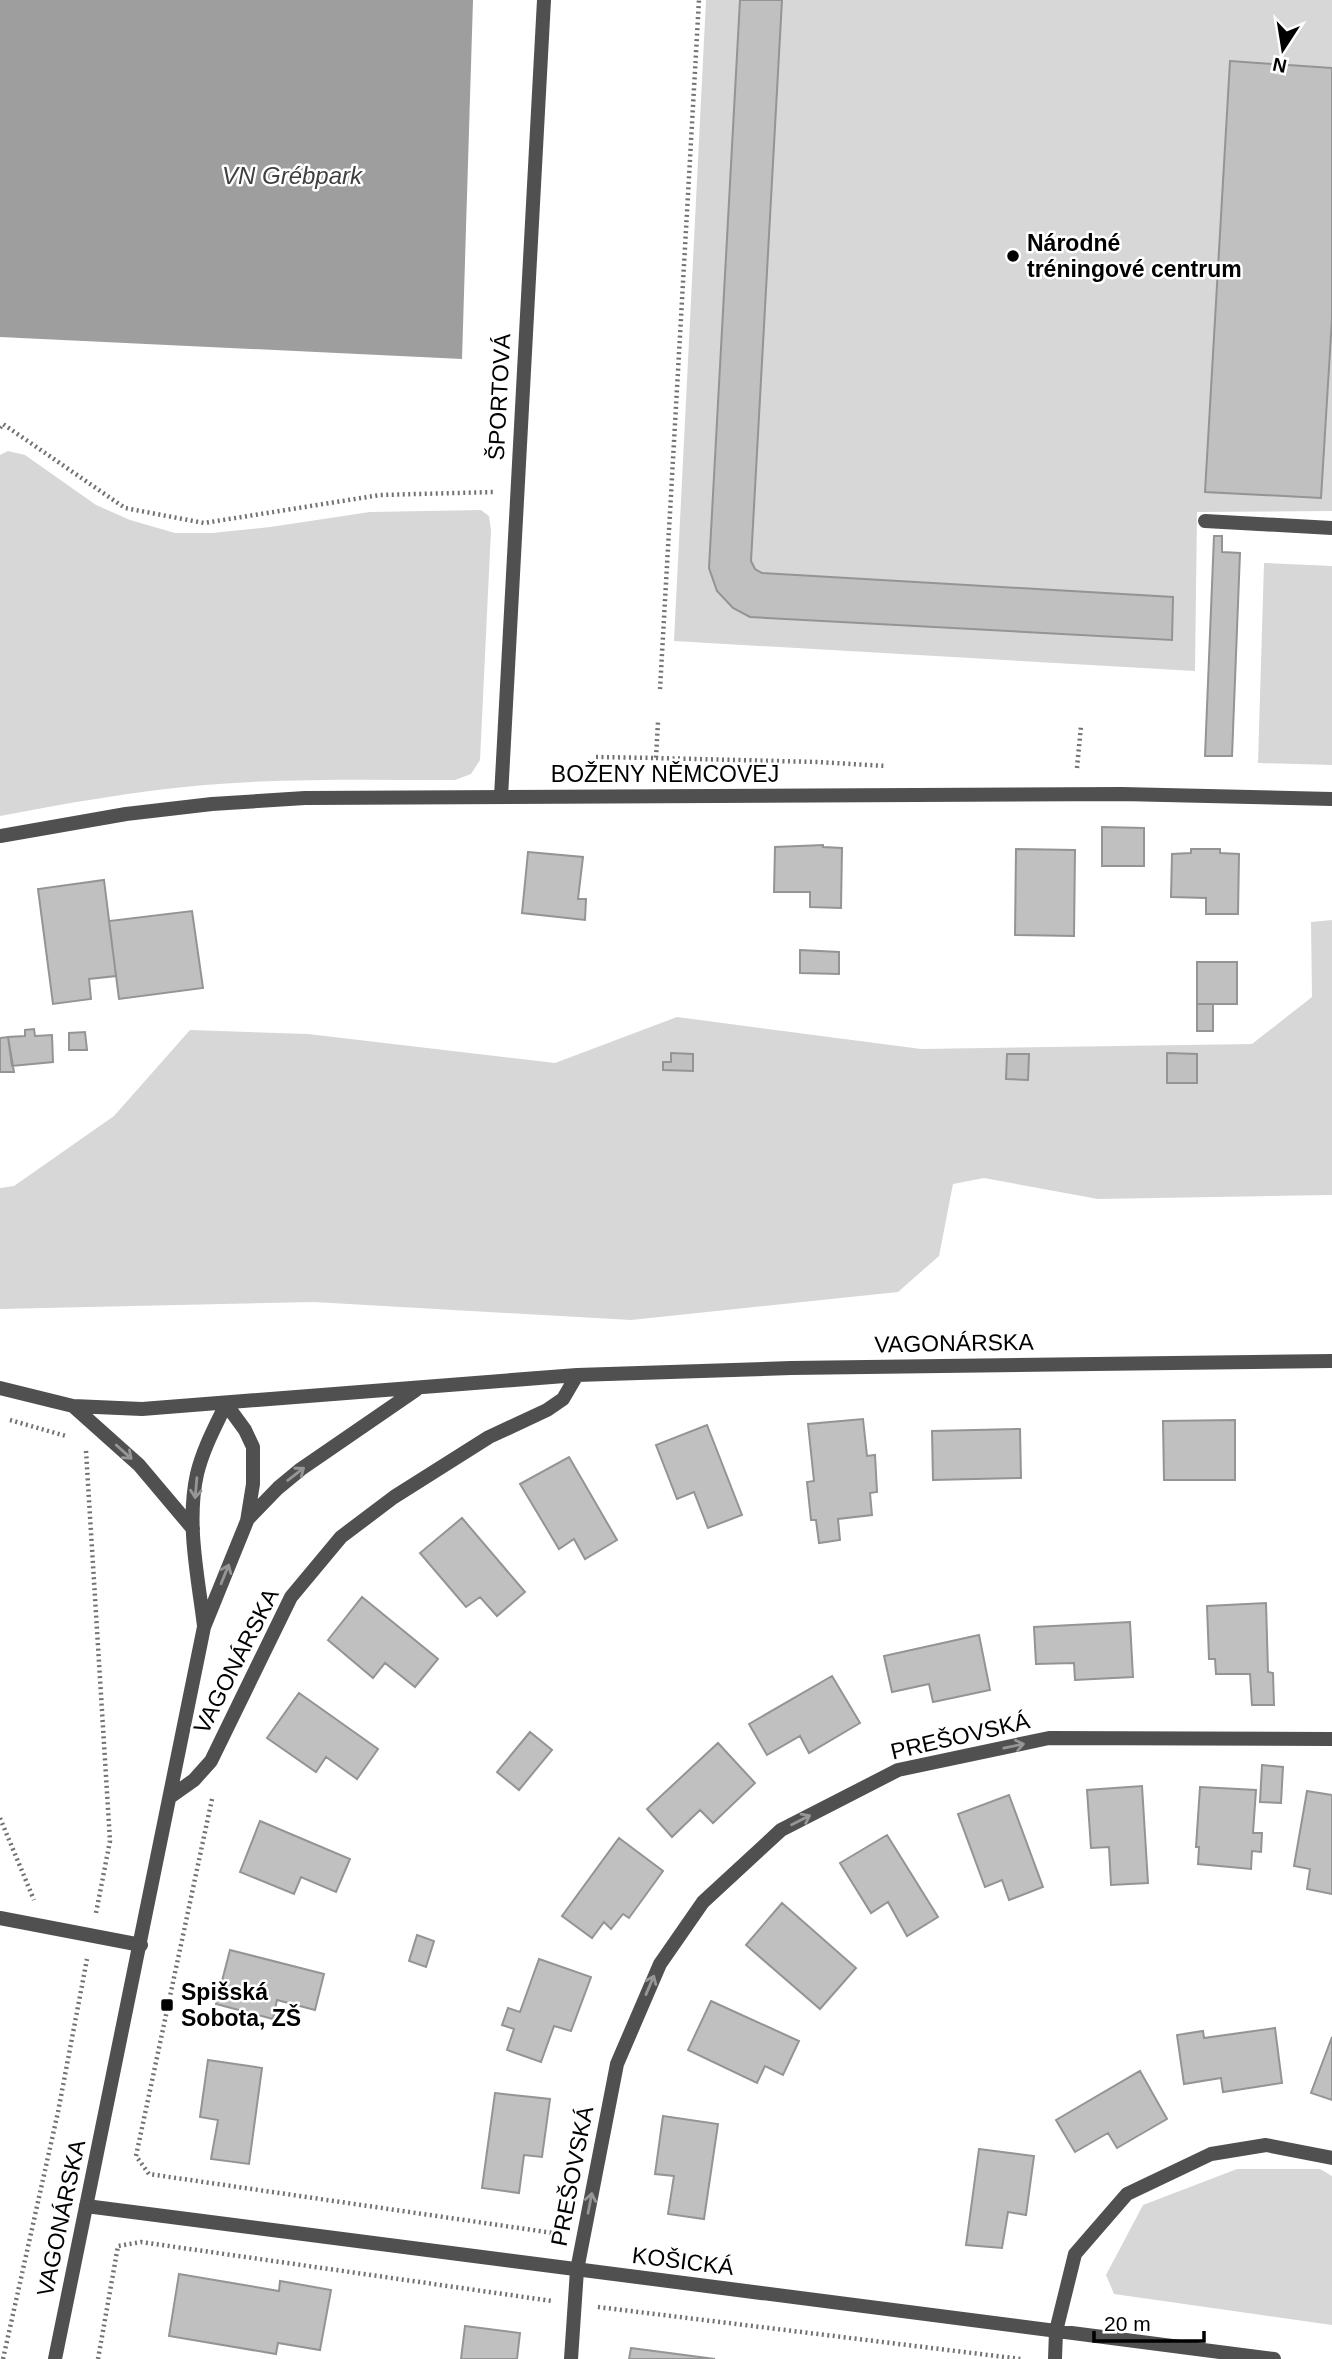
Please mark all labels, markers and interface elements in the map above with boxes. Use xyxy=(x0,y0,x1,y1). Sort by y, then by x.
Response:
north arrow xyxy=(1248,14,1318,84)
text: N xyxy=(1271,53,1288,77)
water label: VN Grébpark xyxy=(222,162,364,189)
place label: Národné tréningové centrum xyxy=(1027,230,1242,282)
marker: Národné tréningové centrum xyxy=(1005,248,1021,264)
street label: ŠPORTOVÁ xyxy=(482,332,515,461)
street label: BOŽENY NĚMCOVEJ xyxy=(551,761,779,787)
street label: VAGONÁRSKA xyxy=(874,1329,1035,1357)
one-way arrow xyxy=(115,1444,133,1460)
one-way arrow xyxy=(286,1467,304,1482)
one-way arrow xyxy=(189,1476,202,1499)
one-way arrow xyxy=(220,1564,233,1586)
street label: VAGONÁRSKA xyxy=(188,1584,284,1738)
street label: PREŠOVSKÁ xyxy=(888,1706,1033,1765)
one-way arrow xyxy=(1002,1738,1025,1752)
one-way arrow xyxy=(790,1812,811,1826)
one-way arrow xyxy=(645,1975,658,1997)
place label: Spišská Sobota, ZŠ xyxy=(181,1979,301,2031)
marker: Spišská Sobota, ZŠ xyxy=(159,1997,175,2013)
street label: PREŠOVSKÁ xyxy=(545,2103,598,2248)
street label: VAGONÁRSKA xyxy=(32,2137,90,2299)
one-way arrow xyxy=(583,2192,597,2215)
street label: KOŠICKÁ xyxy=(631,2241,736,2280)
scale bar xyxy=(1094,2300,1204,2344)
text: 20 m xyxy=(1104,2312,1151,2335)

